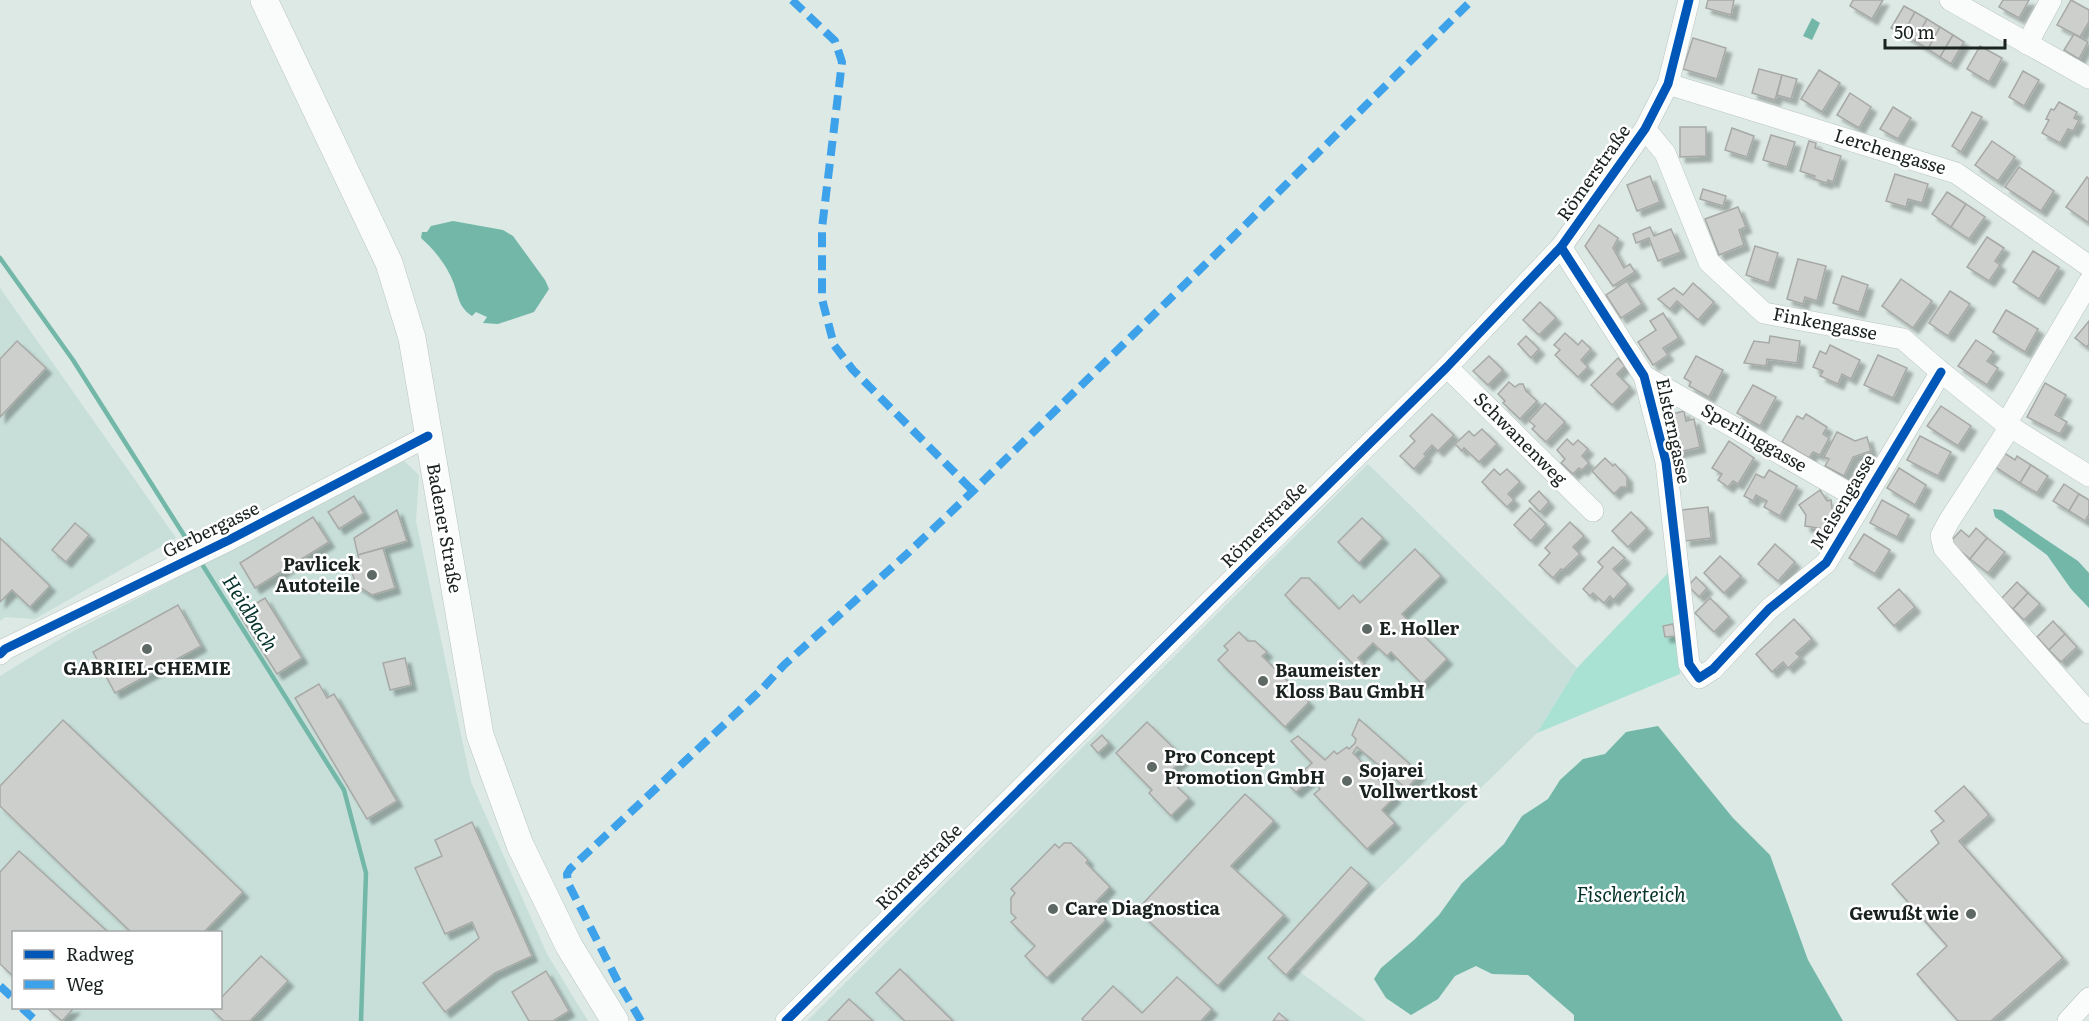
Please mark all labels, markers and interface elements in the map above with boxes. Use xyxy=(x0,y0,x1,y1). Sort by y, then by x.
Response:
scale bar xyxy=(1885,12,2005,50)
text: 50 m xyxy=(1894,18,1935,45)
street label: Römerstraße xyxy=(1549,118,1636,226)
street label: Lerchengasse xyxy=(1831,121,1950,180)
street label: Finkengasse xyxy=(1771,299,1880,346)
street label: Elsterngasse xyxy=(1650,375,1699,486)
street label: Schwanenweg xyxy=(1468,385,1575,491)
street label: Sperlinggasse xyxy=(1697,395,1813,478)
street label: Meisengasse xyxy=(1803,448,1881,554)
street label: Badener Straße xyxy=(421,461,470,595)
street label: Römerstraße xyxy=(1214,475,1312,573)
street label: Gerbergasse xyxy=(157,494,263,564)
place label: Pavlicek Autoteile xyxy=(275,550,361,598)
water label: Heidbach xyxy=(216,568,287,656)
marker: Pavlicek Autoteile xyxy=(365,568,379,582)
place label: E. Holler xyxy=(1379,614,1460,641)
marker: E. Holler xyxy=(1360,622,1374,636)
marker: GABRIEL-CHEMIE xyxy=(140,642,154,656)
place label: GABRIEL-CHEMIE xyxy=(63,654,231,681)
place label: Baumeister Kloss Bau GmbH xyxy=(1275,656,1425,704)
marker: Baumeister Kloss Bau GmbH xyxy=(1256,674,1270,688)
place label: Pro Concept Promotion GmbH xyxy=(1164,742,1325,790)
place label: Sojarei Vollwertkost xyxy=(1359,756,1478,804)
marker: Pro Concept Promotion GmbH xyxy=(1145,760,1159,774)
marker: Sojarei Vollwertkost xyxy=(1340,774,1354,788)
street label: Römerstraße xyxy=(869,817,967,915)
water label: Fischerteich xyxy=(1576,878,1686,908)
place label: Care Diagnostica xyxy=(1065,894,1221,921)
place label: Gewußt wie xyxy=(1849,899,1959,926)
marker: Care Diagnostica xyxy=(1046,902,1060,916)
marker: Gewußt wie xyxy=(1964,907,1978,921)
legend xyxy=(12,931,222,1009)
text: Radweg xyxy=(66,940,135,967)
text: Weg xyxy=(66,970,104,997)

